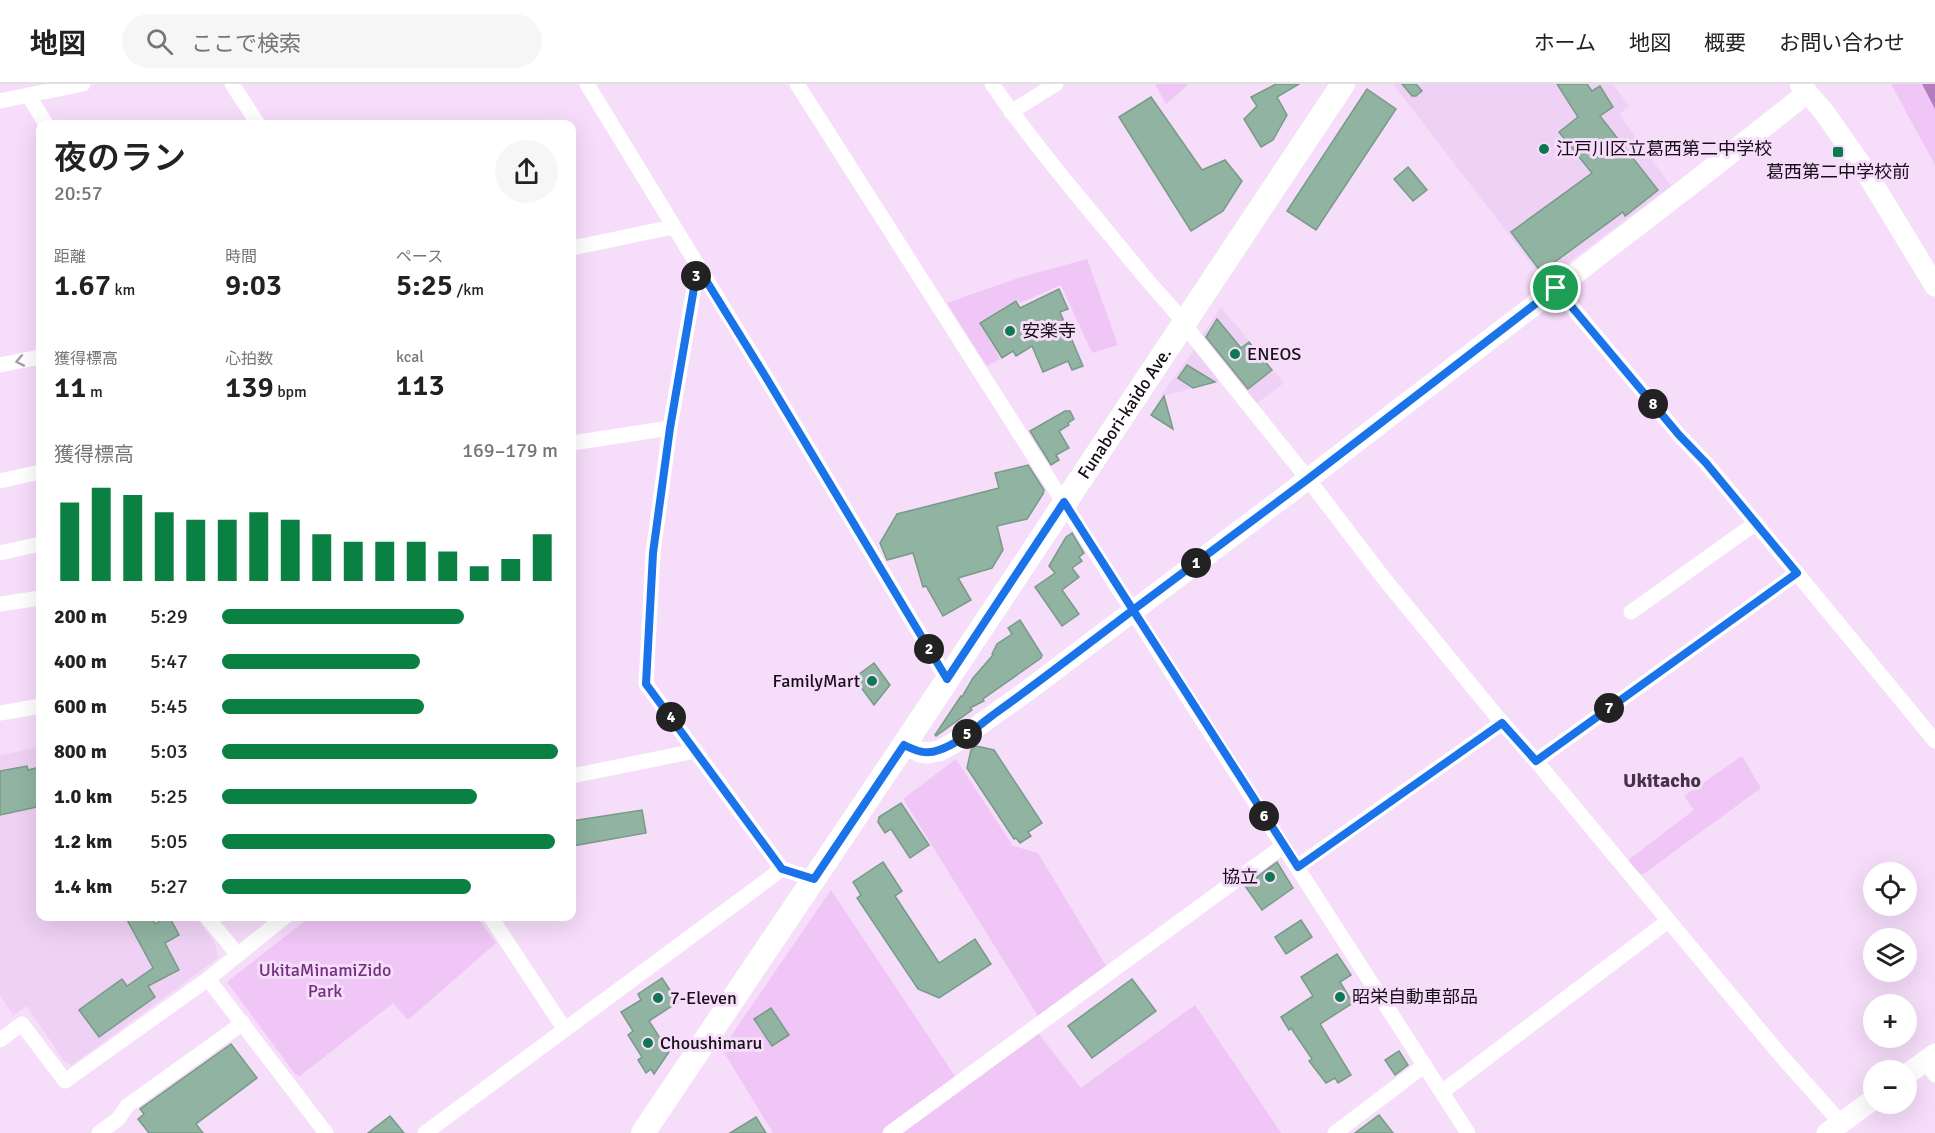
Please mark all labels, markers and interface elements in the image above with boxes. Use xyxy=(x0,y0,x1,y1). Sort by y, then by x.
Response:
search box xyxy=(122,14,542,68)
icon: search xyxy=(143,25,176,58)
text: 地図 xyxy=(30,27,86,61)
text: ここで検索 xyxy=(191,30,301,57)
text: ホーム xyxy=(1534,30,1596,56)
text: 地図 xyxy=(1629,30,1671,56)
text: 概要 xyxy=(1704,30,1746,56)
text: お問い合わせ xyxy=(1779,30,1905,56)
text: 夜のラン xyxy=(54,138,186,179)
place label: 江戸川区立葛西第二中学校 xyxy=(1556,138,1772,160)
button: share xyxy=(495,140,558,203)
marker: 江戸川区立葛西第二中学校 xyxy=(1537,142,1551,156)
marker: 葛西第二中学校前 xyxy=(1831,145,1845,159)
place label: 葛西第二中学校前 xyxy=(1766,161,1910,183)
text: 20:57 xyxy=(54,181,103,206)
text: 距離 xyxy=(54,247,86,267)
text: 時間 xyxy=(225,247,257,267)
text: ペース xyxy=(396,247,443,267)
pin: 3 xyxy=(681,261,711,291)
pin xyxy=(1530,262,1581,313)
text: 3 xyxy=(692,266,700,286)
text: 1.67 xyxy=(54,267,111,304)
text: 9:03 xyxy=(225,267,282,304)
text: 5:25 xyxy=(396,267,453,304)
icon: arrive xyxy=(1539,271,1572,304)
text: km xyxy=(111,280,135,300)
text: /km xyxy=(453,280,484,300)
place label: 安楽寺 xyxy=(1022,320,1076,342)
marker: 安楽寺 xyxy=(1003,324,1017,338)
street label: Funabori-kaido Ave. xyxy=(1073,343,1176,483)
place label: ENEOS xyxy=(1247,343,1301,365)
text: kcal xyxy=(396,347,424,367)
marker: ENEOS xyxy=(1228,347,1242,361)
text: 獲得標高 xyxy=(54,349,118,369)
text: 心拍数 xyxy=(225,349,273,369)
one-way arrow xyxy=(16,354,26,367)
text: 113 xyxy=(396,367,445,404)
text: 11 xyxy=(54,369,86,406)
text: 139 xyxy=(225,369,274,406)
text: m xyxy=(86,382,103,402)
text: bpm xyxy=(274,382,307,402)
pin: 8 xyxy=(1638,389,1668,419)
text: 8 xyxy=(1649,394,1657,414)
text: 169–179 m xyxy=(462,438,558,463)
text: 獲得標高 xyxy=(54,442,134,467)
pin: 1 xyxy=(1181,548,1211,578)
text: 1 xyxy=(1192,553,1200,573)
text: 200 m xyxy=(54,604,107,629)
text: 5:29 xyxy=(150,604,188,629)
pin: 2 xyxy=(914,634,944,664)
text: 2 xyxy=(925,639,933,659)
text: 400 m xyxy=(54,649,107,674)
text: 5:47 xyxy=(150,649,188,674)
place label: FamilyMart xyxy=(772,670,860,692)
marker: FamilyMart xyxy=(865,674,879,688)
pin: 7 xyxy=(1594,693,1624,723)
text: 600 m xyxy=(54,694,107,719)
text: 5:45 xyxy=(150,694,188,719)
text: 7 xyxy=(1605,698,1613,718)
pin: 4 xyxy=(656,702,686,732)
text: 4 xyxy=(667,707,675,727)
pin: 5 xyxy=(952,719,982,749)
text: 5 xyxy=(963,724,971,744)
text: 800 m xyxy=(54,739,107,764)
text: 5:03 xyxy=(150,739,188,764)
district label: Ukitacho xyxy=(1623,768,1701,793)
text: 1.0 km xyxy=(54,784,112,809)
text: 5:25 xyxy=(150,784,188,809)
pin: 6 xyxy=(1249,801,1279,831)
text: 6 xyxy=(1260,806,1268,826)
text: 1.2 km xyxy=(54,829,112,854)
text: 5:05 xyxy=(150,829,188,854)
map controls xyxy=(1863,862,1917,1114)
button: locate xyxy=(1863,862,1917,916)
place label: 協立 xyxy=(1222,866,1258,888)
marker: 協立 xyxy=(1263,870,1277,884)
text: 1.4 km xyxy=(54,874,112,899)
text: 5:27 xyxy=(150,874,188,899)
button: layers xyxy=(1863,928,1917,982)
park label: UkitaMinamiZido Park xyxy=(259,959,391,1002)
place label: 昭栄自動車部品 xyxy=(1352,986,1478,1008)
place label: 7-Eleven xyxy=(670,987,737,1009)
marker: 昭栄自動車部品 xyxy=(1333,990,1347,1004)
marker: 7-Eleven xyxy=(651,991,665,1005)
button: + xyxy=(1863,994,1917,1048)
place label: Choushimaru xyxy=(660,1032,762,1054)
marker: Choushimaru xyxy=(641,1036,655,1050)
button: − xyxy=(1863,1060,1917,1114)

